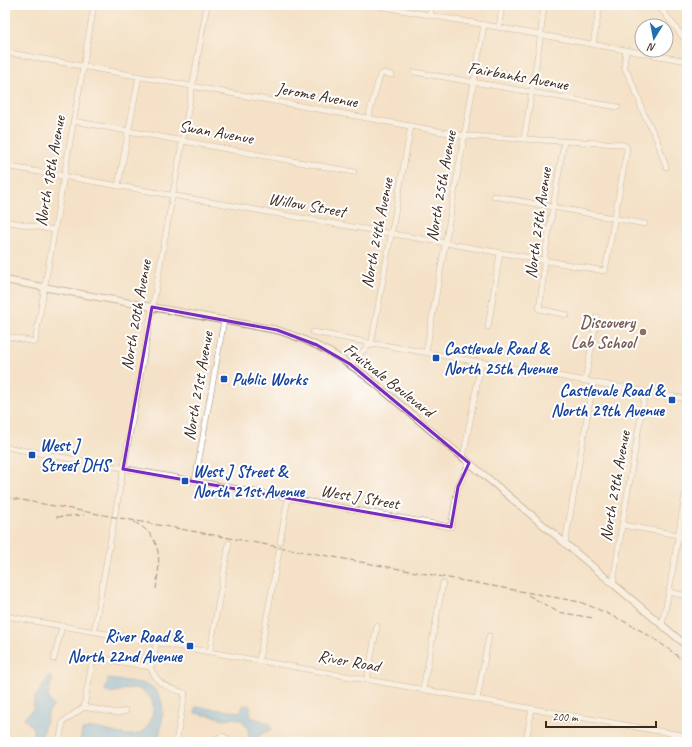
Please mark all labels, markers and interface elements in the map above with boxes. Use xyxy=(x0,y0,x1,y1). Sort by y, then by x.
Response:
north arrow xyxy=(634,18,674,58)
text: N xyxy=(646,40,657,55)
street label: Fairbanks Avenue xyxy=(466,57,571,95)
street label: Jerome Avenue xyxy=(274,77,361,113)
street label: North 18th Avenue xyxy=(30,113,70,228)
street label: Swan Avenue xyxy=(177,115,256,149)
street label: North 25th Avenue xyxy=(421,128,461,243)
street label: North 27th Avenue xyxy=(520,165,556,280)
street label: North 24th Avenue xyxy=(356,175,398,290)
street label: Willow Street xyxy=(267,188,349,222)
street label: North 20th Avenue xyxy=(116,257,156,372)
place label: Discovery Lab School xyxy=(571,312,639,353)
marker: Discovery Lab School xyxy=(638,327,648,337)
street label: North 21st Avenue xyxy=(178,329,218,442)
street label: Fruitvale Boulevard xyxy=(340,338,441,424)
place label: Castlevale Road & North 25th Avenue xyxy=(444,338,558,379)
marker: Castlevale Road & North 25th Avenue xyxy=(431,353,441,363)
place label: Public Works xyxy=(232,369,309,390)
marker: Public Works xyxy=(219,374,229,384)
place label: Castlevale Road & North 29th Avenue xyxy=(551,380,666,421)
marker: Castlevale Road & North 29th Avenue xyxy=(667,395,677,405)
street label: North 29th Avenue xyxy=(595,428,635,543)
place label: West J Street DHS xyxy=(40,435,112,476)
marker: West J Street DHS xyxy=(27,450,37,460)
place label: West J Street & North 21st Avenue xyxy=(193,461,305,502)
marker: West J Street & North 21st Avenue xyxy=(180,476,190,486)
street label: West J Street xyxy=(319,480,403,515)
place label: River Road & North 22nd Avenue xyxy=(68,626,184,667)
marker: River Road & North 22nd Avenue xyxy=(185,641,195,651)
street label: River Road xyxy=(316,645,384,677)
scale bar xyxy=(546,703,656,729)
text: 200 m xyxy=(552,709,579,725)

